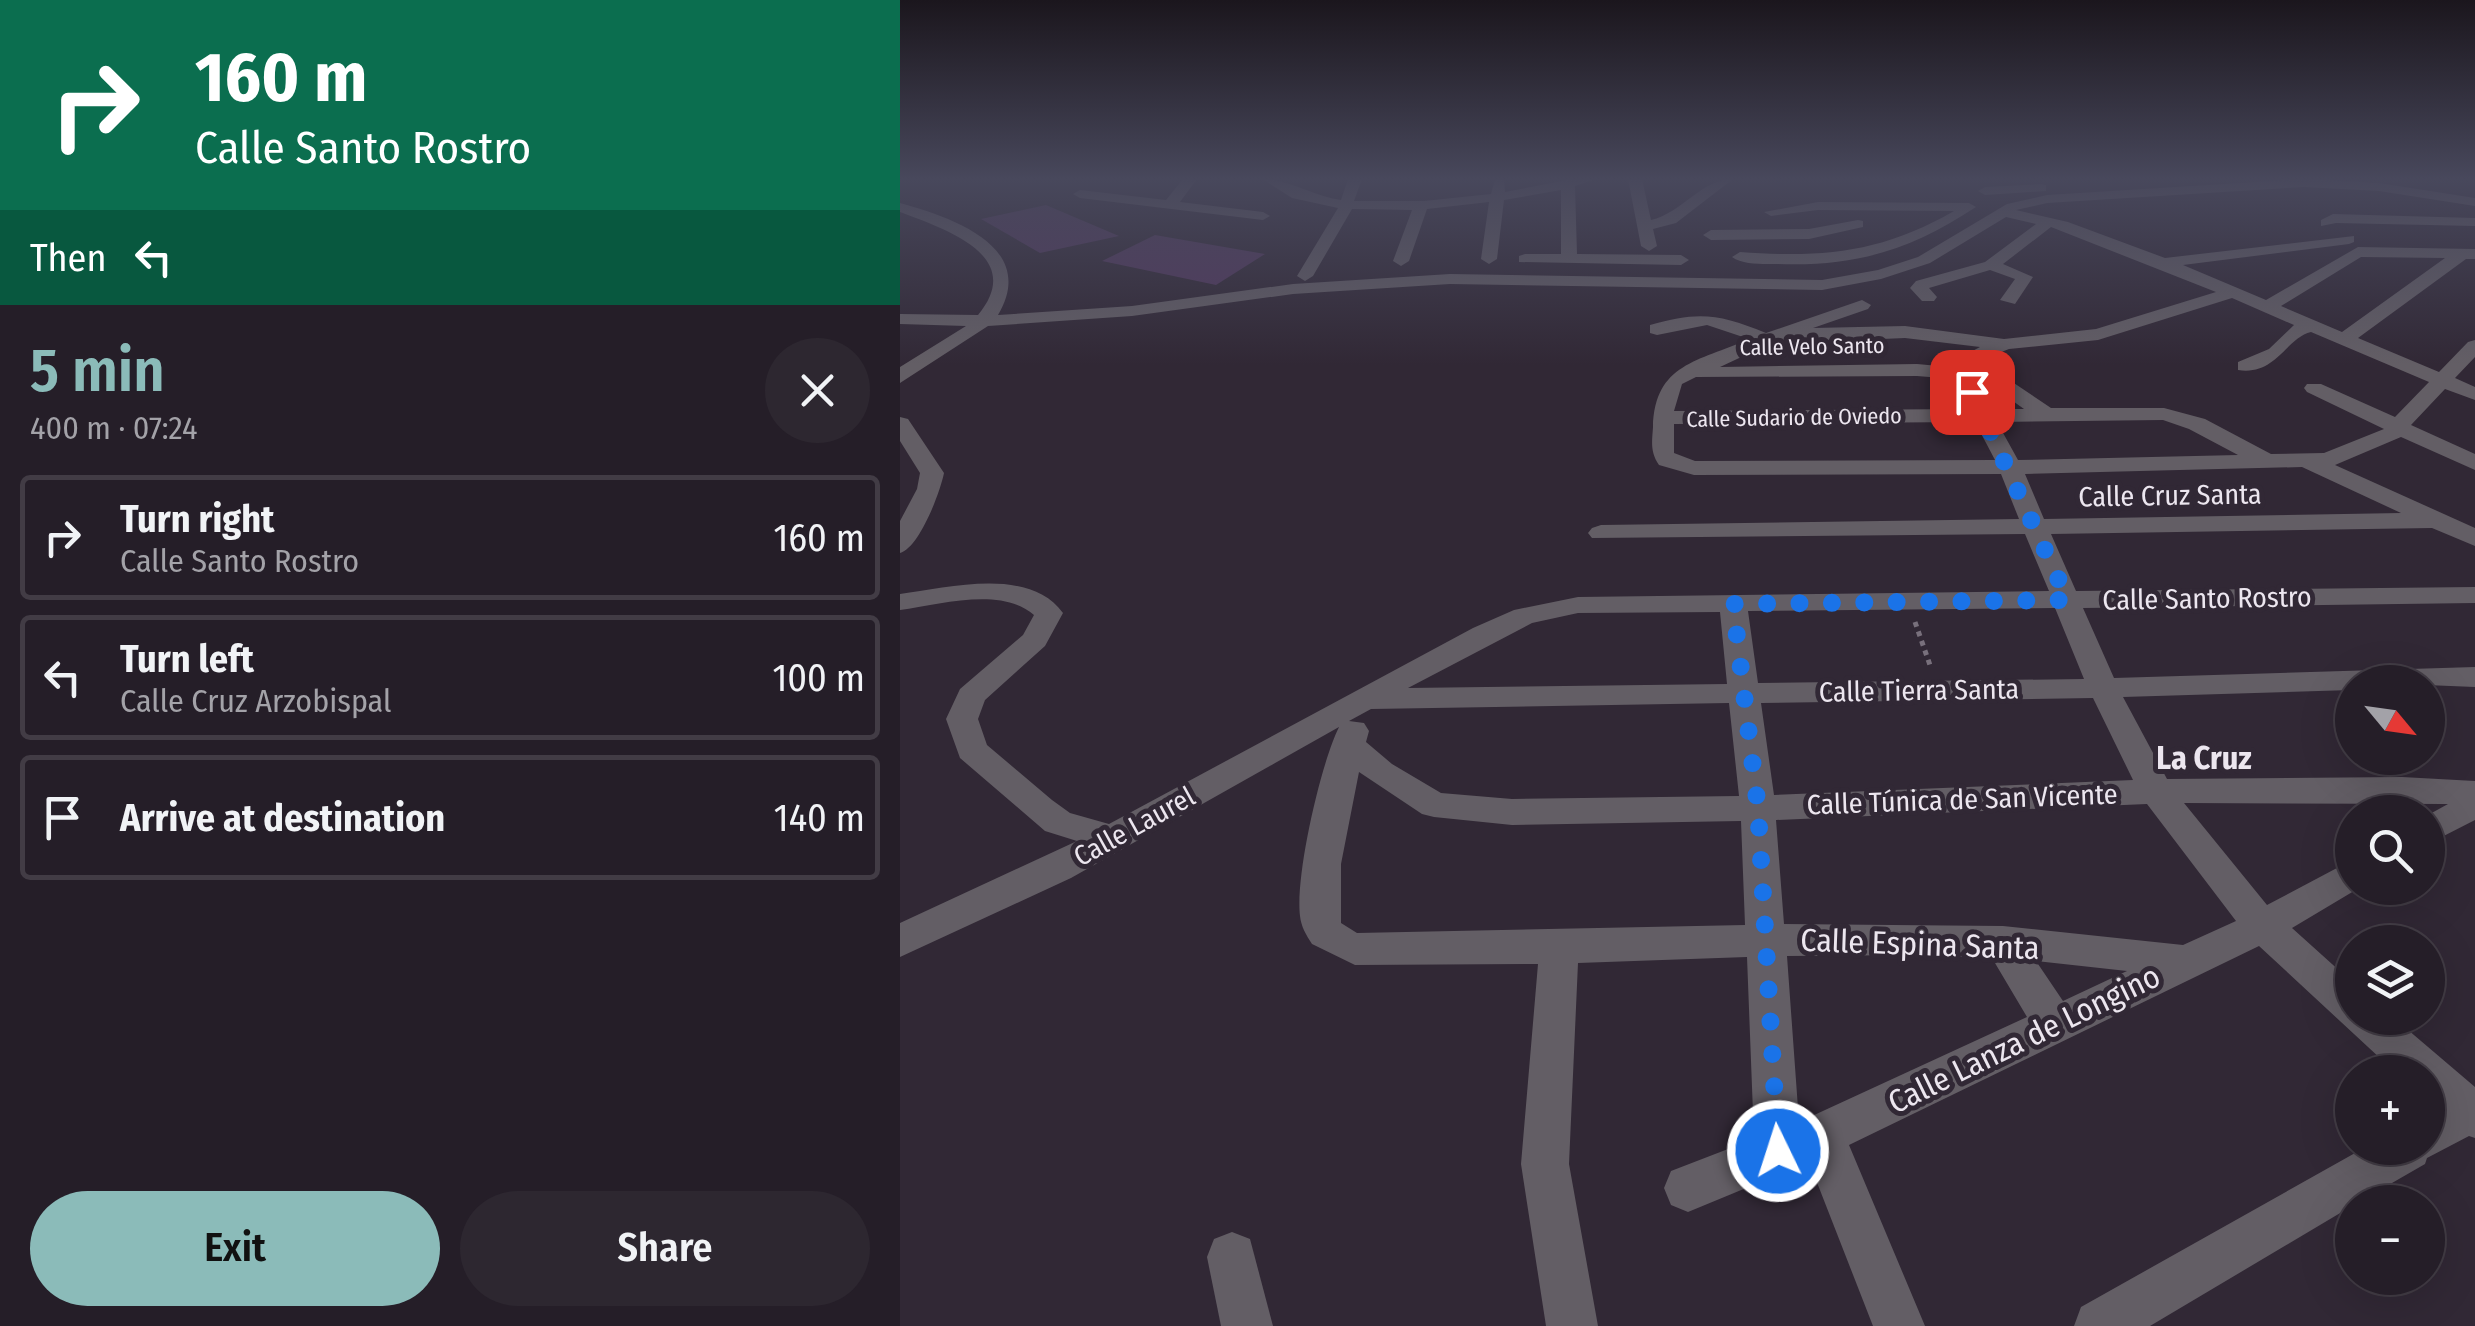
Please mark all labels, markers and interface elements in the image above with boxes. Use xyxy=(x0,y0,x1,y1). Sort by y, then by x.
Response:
text: 160 m xyxy=(195,36,367,120)
icon: right xyxy=(30,40,160,170)
text: Calle Santo Rostro xyxy=(195,121,531,175)
icon: left xyxy=(126,230,181,285)
text: Then xyxy=(30,235,106,281)
street label: Calle Velo Santo xyxy=(1739,332,1885,361)
text: 5 min xyxy=(30,335,165,407)
button: close xyxy=(765,338,870,443)
pin xyxy=(1930,350,2015,435)
icon: arrive xyxy=(1945,365,2000,420)
street label: Calle Sudario de Oviedo xyxy=(1686,402,1902,433)
text: 400 m · 07:24 xyxy=(30,409,198,447)
street label: Calle Cruz Santa xyxy=(2078,477,2262,514)
text: Turn right xyxy=(120,496,274,542)
icon: right xyxy=(35,510,90,565)
text: 160 m xyxy=(773,515,865,561)
text: Calle Santo Rostro xyxy=(120,542,359,580)
street label: Calle Santo Rostro xyxy=(2102,580,2312,617)
text: Turn left xyxy=(120,636,254,682)
icon: left xyxy=(35,650,90,705)
text: 100 m xyxy=(772,655,865,701)
north arrow xyxy=(2335,665,2445,775)
map controls xyxy=(2335,665,2445,1295)
street label: Calle Tierra Santa xyxy=(1819,672,2019,709)
text: Calle Cruz Arzobispal xyxy=(120,682,391,720)
district label: La Cruz xyxy=(2156,739,2252,777)
street label: Calle Túnica de San Vicente xyxy=(1806,778,2118,821)
street label: Calle Laurel xyxy=(1068,780,1201,873)
icon: arrive xyxy=(35,790,90,845)
text: Arrive at destination xyxy=(120,795,445,841)
text: 140 m xyxy=(774,795,865,841)
button: search xyxy=(2335,795,2445,905)
street label: Calle Espina Santa xyxy=(1800,921,2040,967)
button: layers xyxy=(2335,925,2445,1035)
street label: Calle Lanza de Longino xyxy=(1882,957,2166,1121)
button: + xyxy=(2335,1055,2445,1165)
position arrow xyxy=(1726,1099,1830,1203)
button: − xyxy=(2335,1185,2445,1295)
button: Exit xyxy=(30,1191,440,1306)
button: Share xyxy=(460,1191,870,1306)

